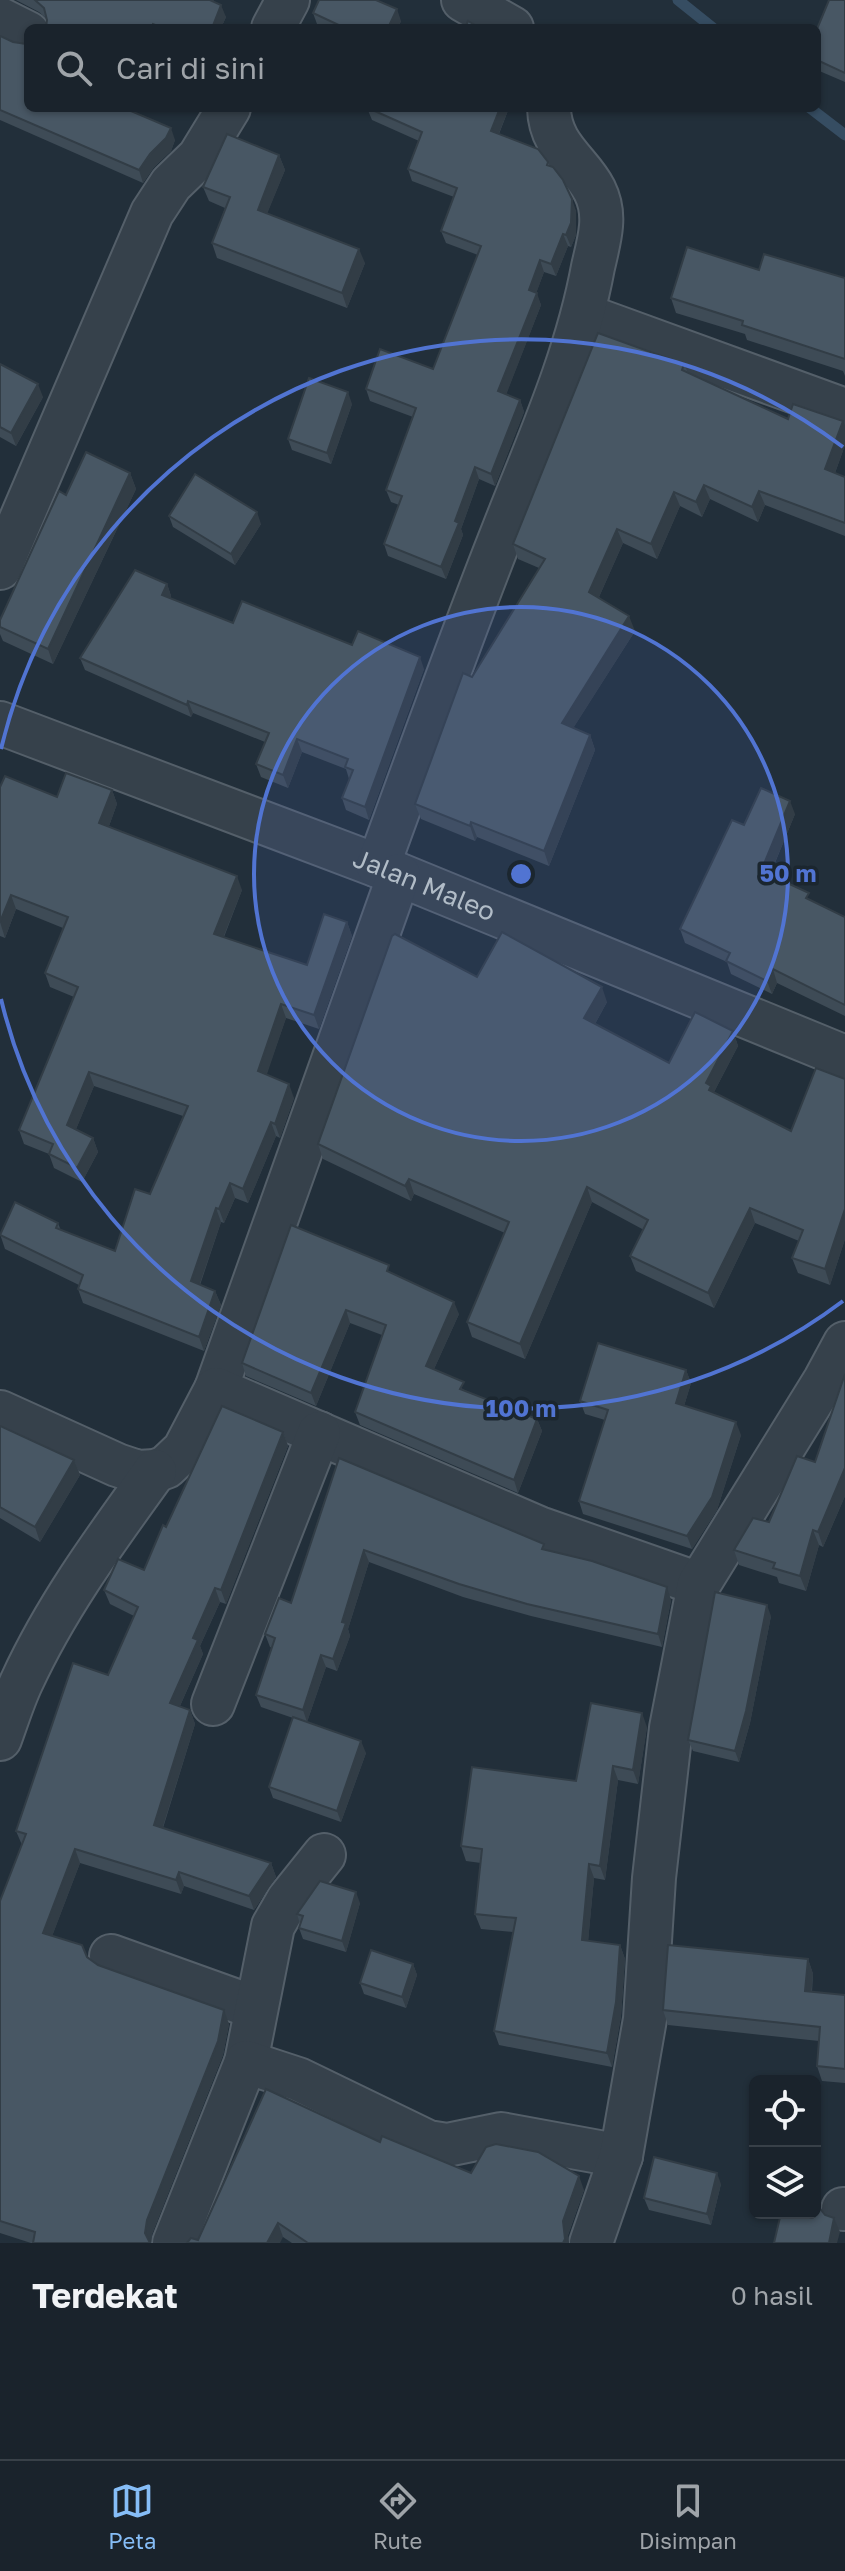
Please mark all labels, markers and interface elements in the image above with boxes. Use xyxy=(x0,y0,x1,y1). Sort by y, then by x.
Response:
search box xyxy=(24,24,821,112)
icon: search xyxy=(52,46,96,90)
text: Cari di sini xyxy=(116,50,265,86)
street label: Jalan Maleo xyxy=(349,842,500,927)
text: 50 m xyxy=(759,858,817,887)
centre of rings xyxy=(507,860,535,888)
text: 100 m xyxy=(486,1393,556,1422)
map controls xyxy=(749,2075,821,2219)
button: locate xyxy=(749,2075,821,2147)
button: layers xyxy=(749,2147,821,2219)
text: Terdekat xyxy=(32,2275,178,2315)
text: 0 hasil xyxy=(731,2280,813,2311)
tab: Peta xyxy=(108,2479,156,2554)
tab: Rute xyxy=(373,2479,422,2554)
tab: Disimpan xyxy=(639,2479,737,2554)

